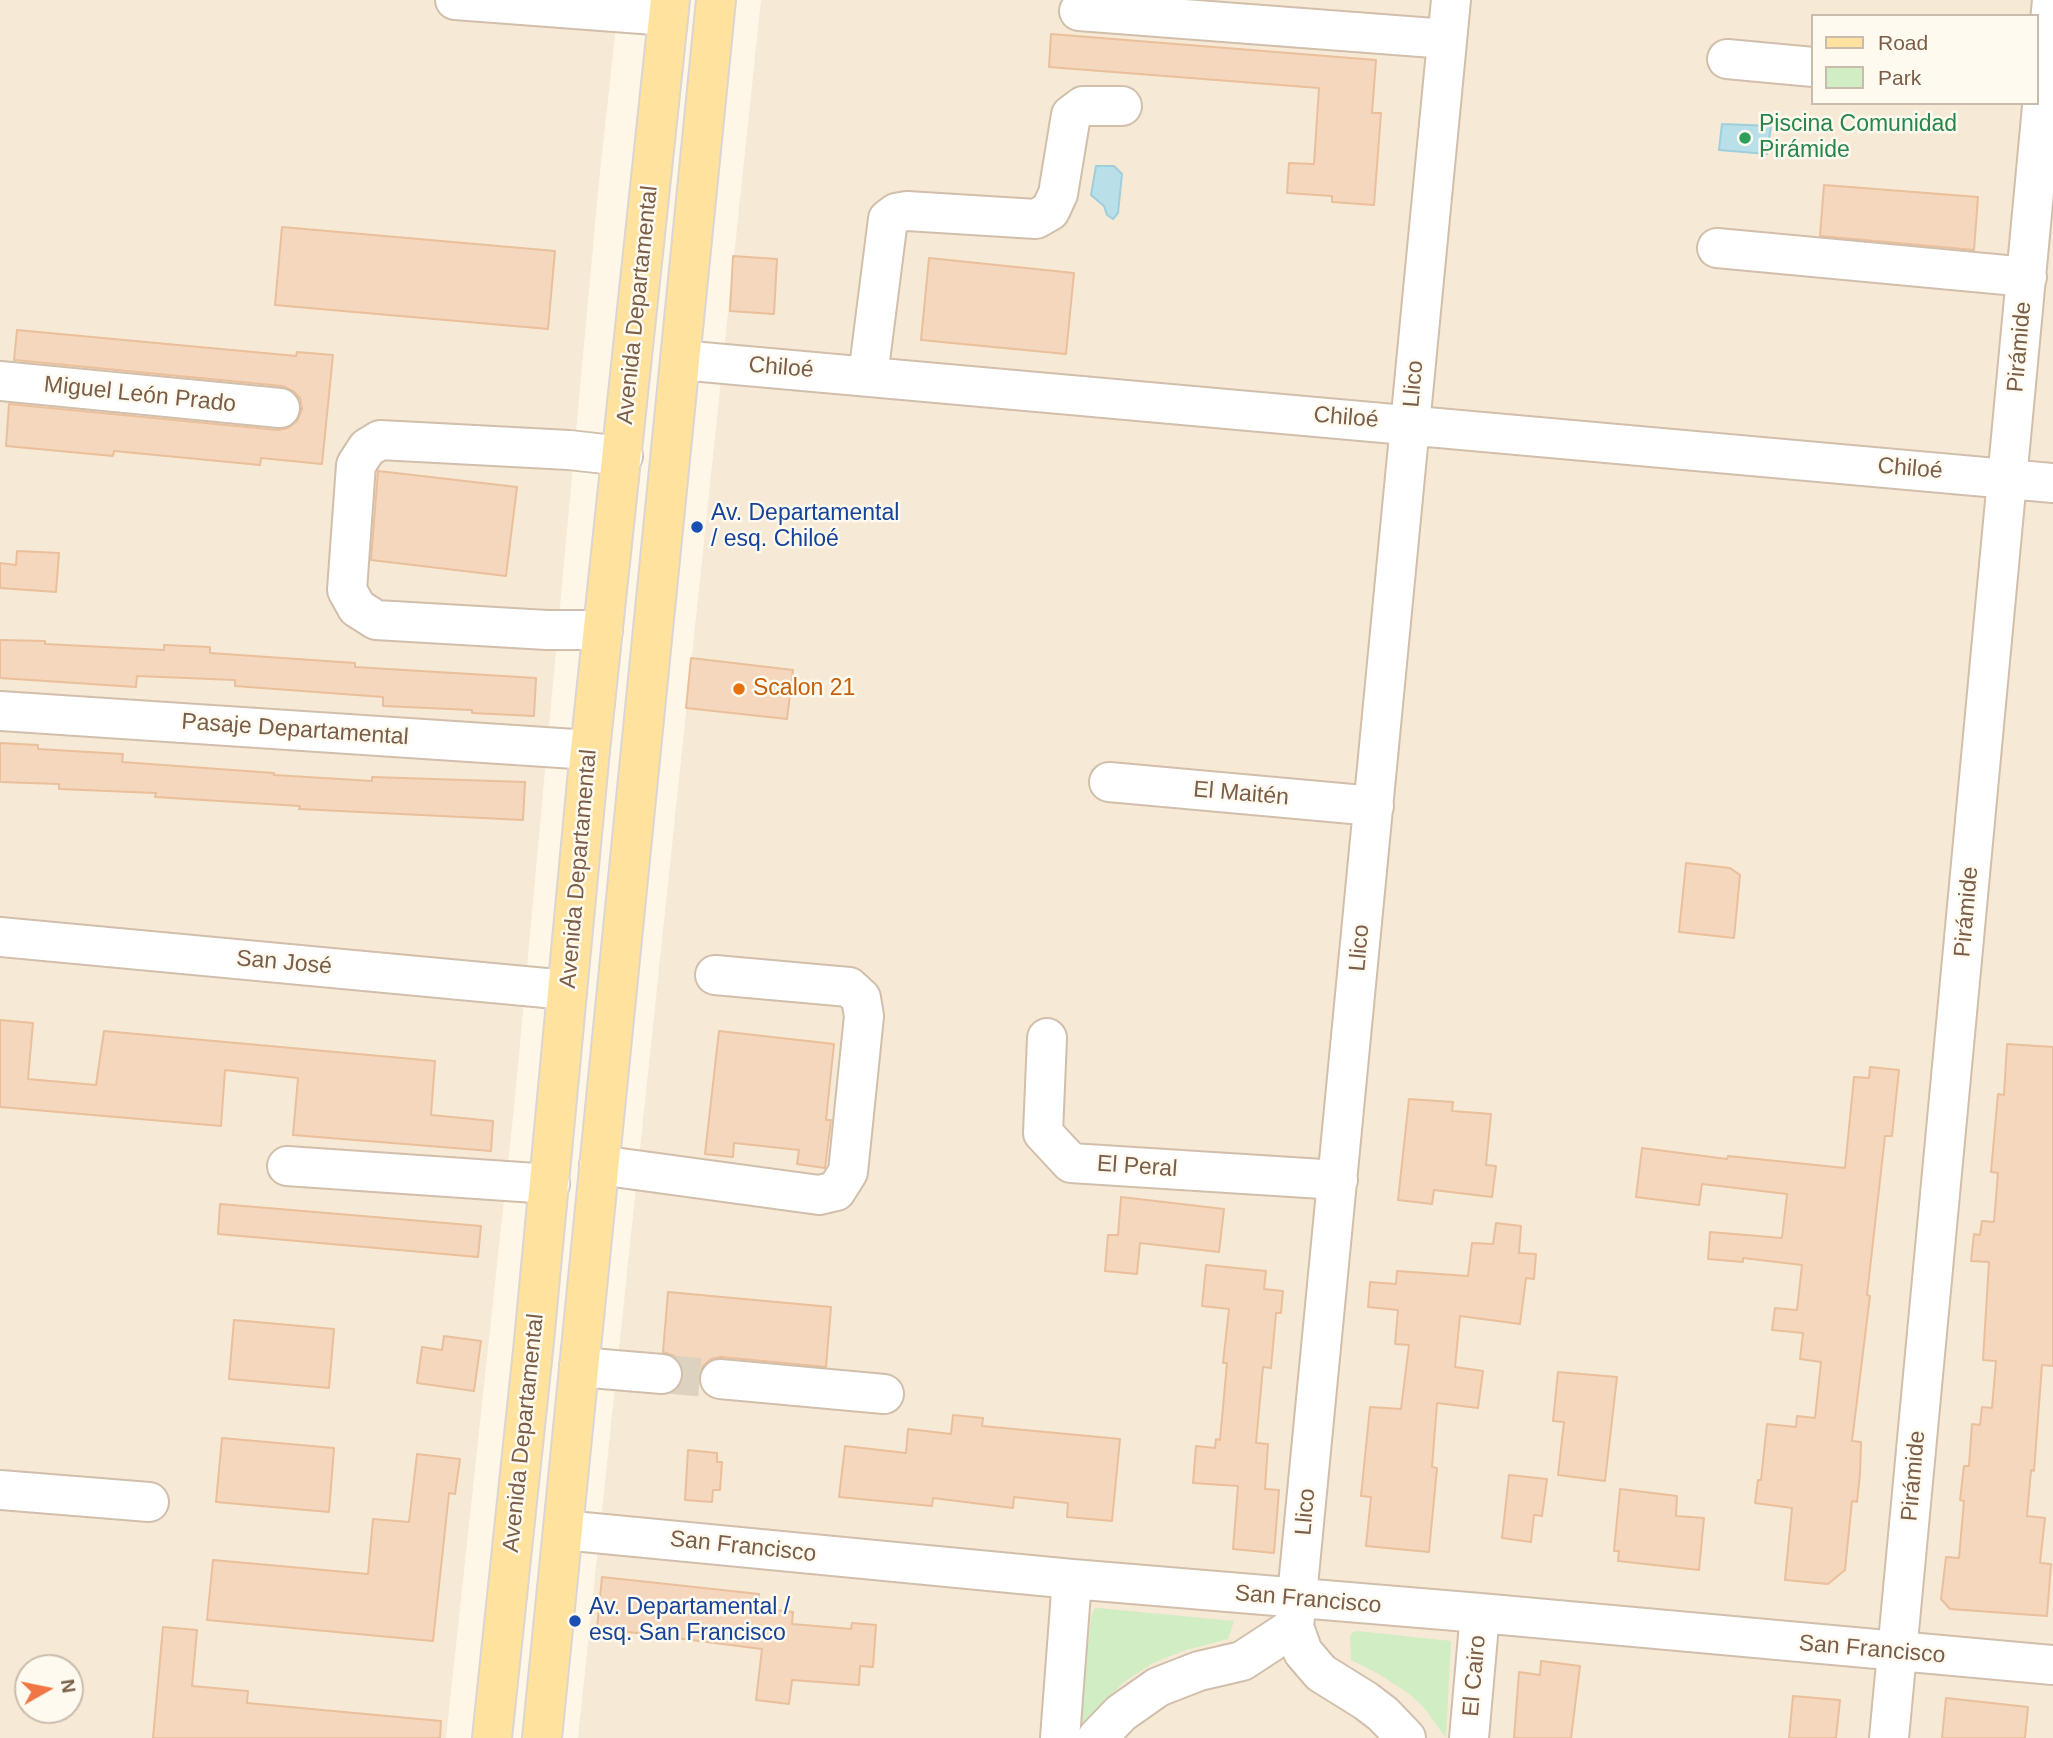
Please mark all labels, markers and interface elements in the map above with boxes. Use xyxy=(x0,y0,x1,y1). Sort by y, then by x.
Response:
legend xyxy=(1812,14,2039,105)
text: Road xyxy=(1878,31,1928,54)
text: Park xyxy=(1878,66,1921,89)
place label: Piscina Comunidad Pirámide xyxy=(1759,111,1957,165)
marker: Piscina Comunidad Pirámide xyxy=(1737,130,1753,146)
street label: Avenida Departamental xyxy=(612,184,664,426)
street label: Pirámide xyxy=(2002,301,2038,393)
street label: Chiloé xyxy=(747,351,815,385)
street label: Llico xyxy=(1398,359,1430,409)
street label: Miguel León Prado xyxy=(43,371,237,419)
street label: Chiloé xyxy=(1312,401,1380,435)
street label: Chiloé xyxy=(1876,452,1944,486)
place label: Av. Departamental / esq. Chiloé xyxy=(711,500,899,554)
marker: Av. Departamental / esq. Chiloé xyxy=(689,519,705,535)
place label: Scalon 21 xyxy=(753,675,855,703)
marker: Scalon 21 xyxy=(731,681,747,697)
street label: Pasaje Departamental xyxy=(181,708,409,752)
street label: Avenida Departamental xyxy=(555,748,603,990)
street label: El Maitén xyxy=(1192,776,1290,812)
street label: Pirámide xyxy=(1949,866,1985,958)
street label: Llico xyxy=(1344,923,1376,973)
street label: San José xyxy=(235,945,333,981)
street label: El Peral xyxy=(1096,1150,1178,1184)
street label: Avenida Departamental xyxy=(498,1312,550,1554)
street label: Pirámide xyxy=(1896,1430,1932,1522)
street label: Llico xyxy=(1290,1487,1322,1537)
street label: San Francisco xyxy=(668,1526,818,1568)
street label: San Francisco xyxy=(1234,1580,1382,1620)
place label: Av. Departamental / esq. San Francisco xyxy=(589,1594,790,1648)
marker: Av. Departamental / esq. San Francisco xyxy=(567,1613,583,1629)
street label: San Francisco xyxy=(1798,1630,1946,1670)
street label: El Cairo xyxy=(1458,1634,1492,1718)
north arrow xyxy=(14,1654,84,1724)
text: N xyxy=(57,1678,80,1694)

